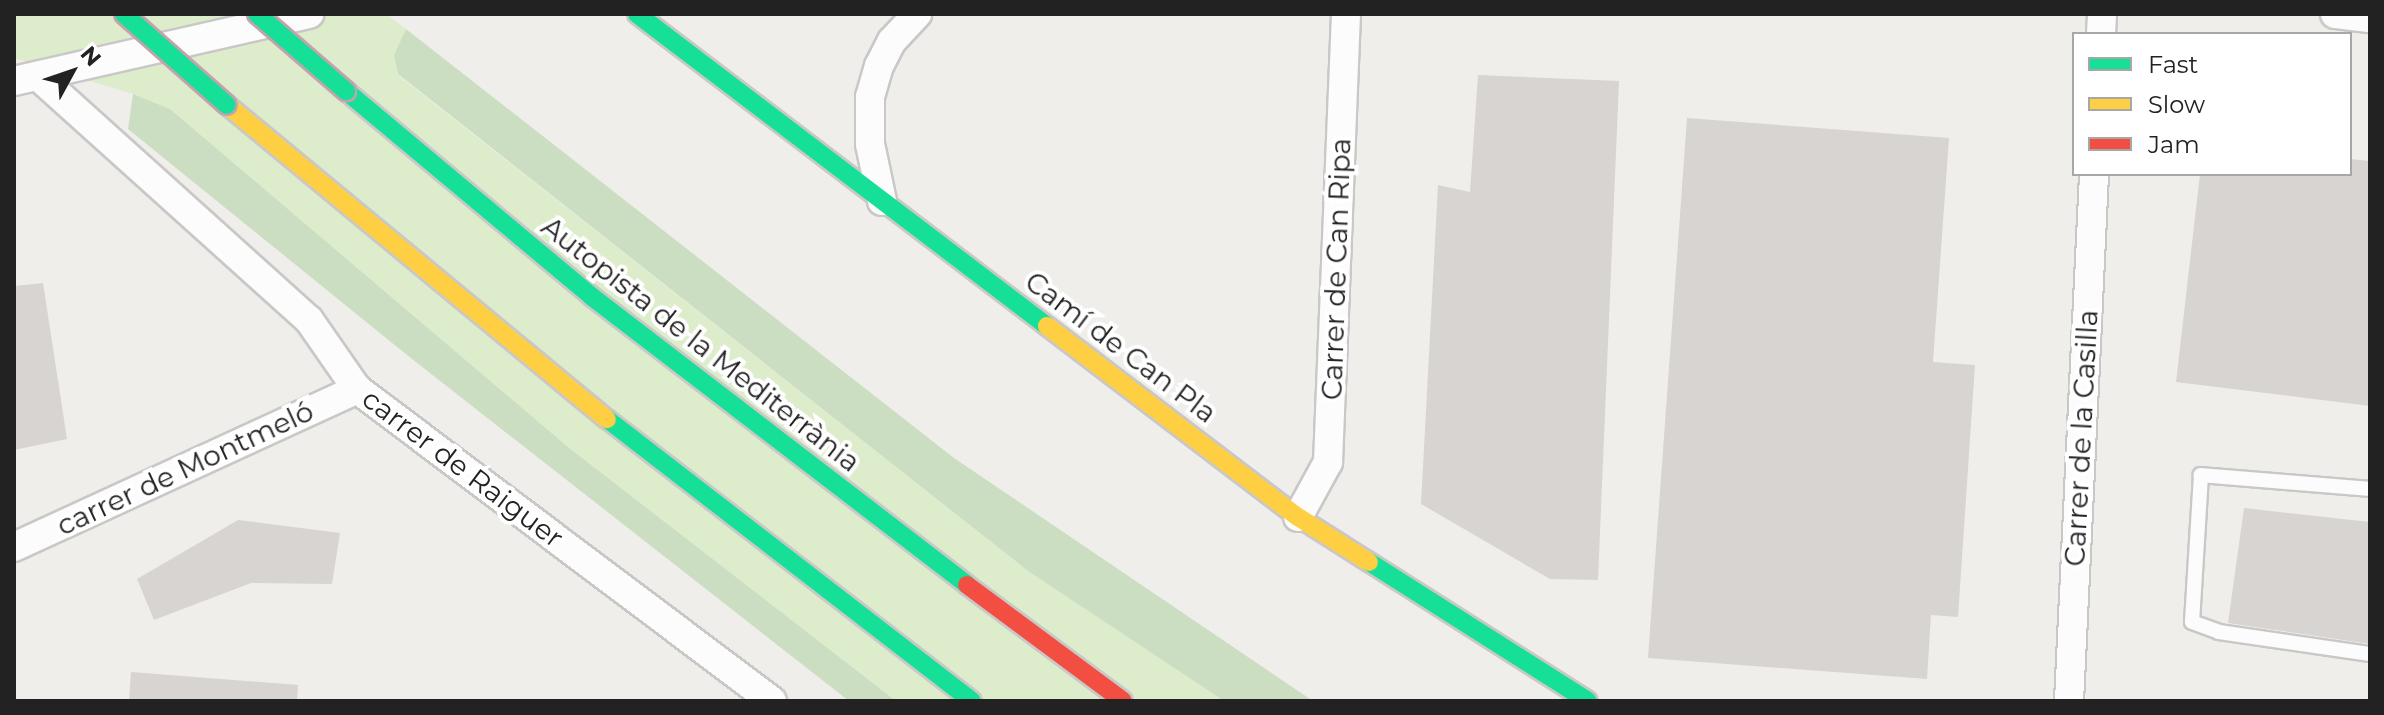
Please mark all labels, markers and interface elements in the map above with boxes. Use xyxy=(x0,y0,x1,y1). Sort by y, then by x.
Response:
north arrow xyxy=(32,32,112,112)
legend xyxy=(2072,32,2352,176)
text: N xyxy=(75,41,107,72)
text: Fast xyxy=(2148,50,2198,79)
text: Slow xyxy=(2148,90,2205,119)
text: Jam xyxy=(2148,130,2200,159)
street label: Carrer de Can Ripa xyxy=(1315,137,1357,401)
street label: Autopista de la Mediterrània xyxy=(535,209,867,479)
street label: Camí de Can Pla xyxy=(1019,264,1223,430)
street label: Carrer de la Casilla xyxy=(2057,309,2105,567)
street label: carrer de Raiguer xyxy=(356,381,570,555)
street label: carrer de Montmeló xyxy=(51,394,319,542)

